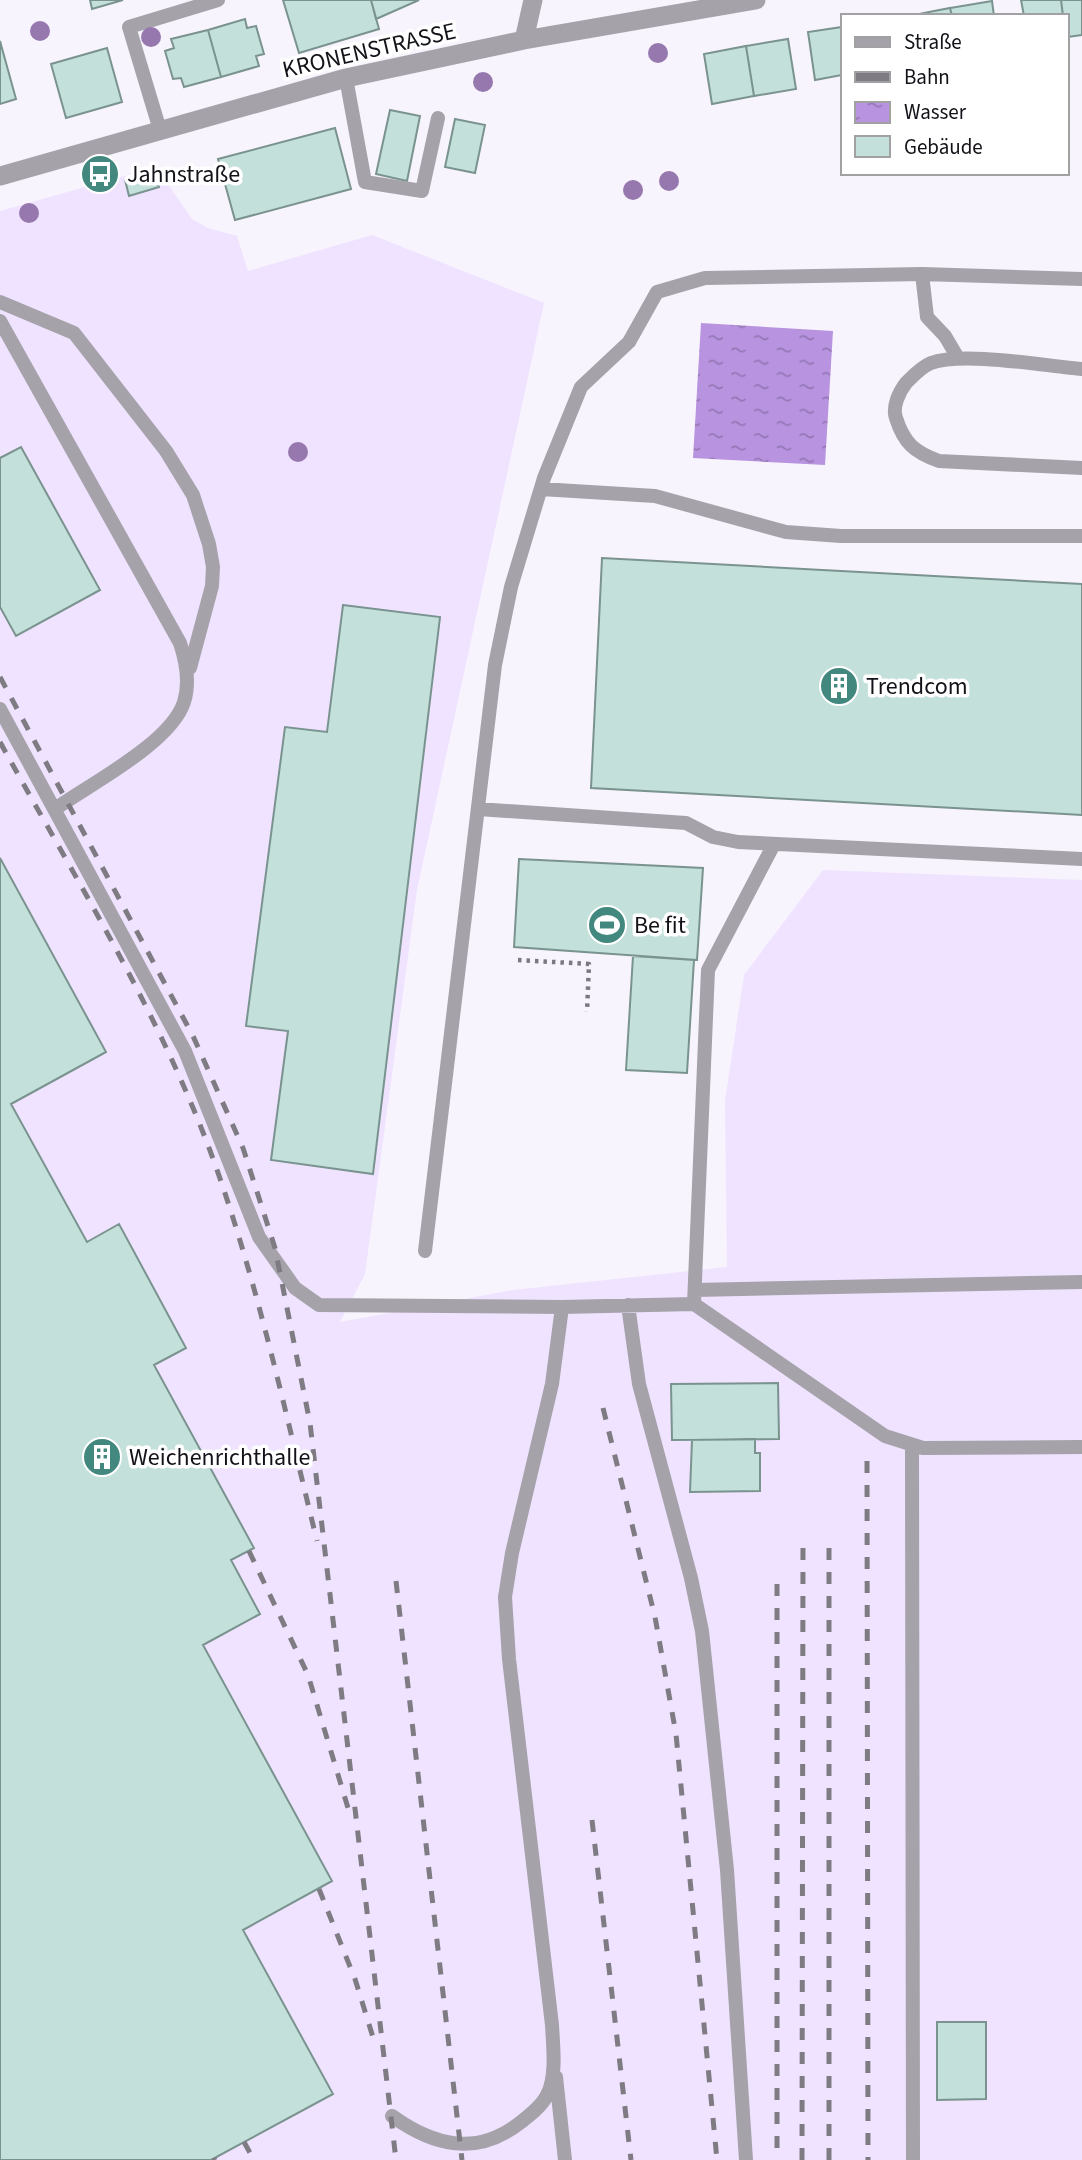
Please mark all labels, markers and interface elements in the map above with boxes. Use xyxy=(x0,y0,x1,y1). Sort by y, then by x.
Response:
street label: KRONENSTRASSE xyxy=(279,14,459,87)
legend xyxy=(841,14,1068,175)
text: Straße xyxy=(904,27,962,57)
text: Bahn xyxy=(904,62,950,92)
text: Wasser xyxy=(904,97,967,127)
text: Gebäude xyxy=(904,132,983,162)
bus stop icon: Jahnstraße xyxy=(79,153,121,195)
place label: Jahnstraße xyxy=(127,157,240,192)
building icon: Trendcom xyxy=(818,665,860,707)
place label: Trendcom xyxy=(866,669,968,704)
sports icon: Be fit xyxy=(586,904,628,946)
place label: Be fit xyxy=(634,908,686,943)
building icon: Weichenrichthalle xyxy=(81,1436,123,1478)
place label: Weichenrichthalle xyxy=(129,1440,310,1475)

